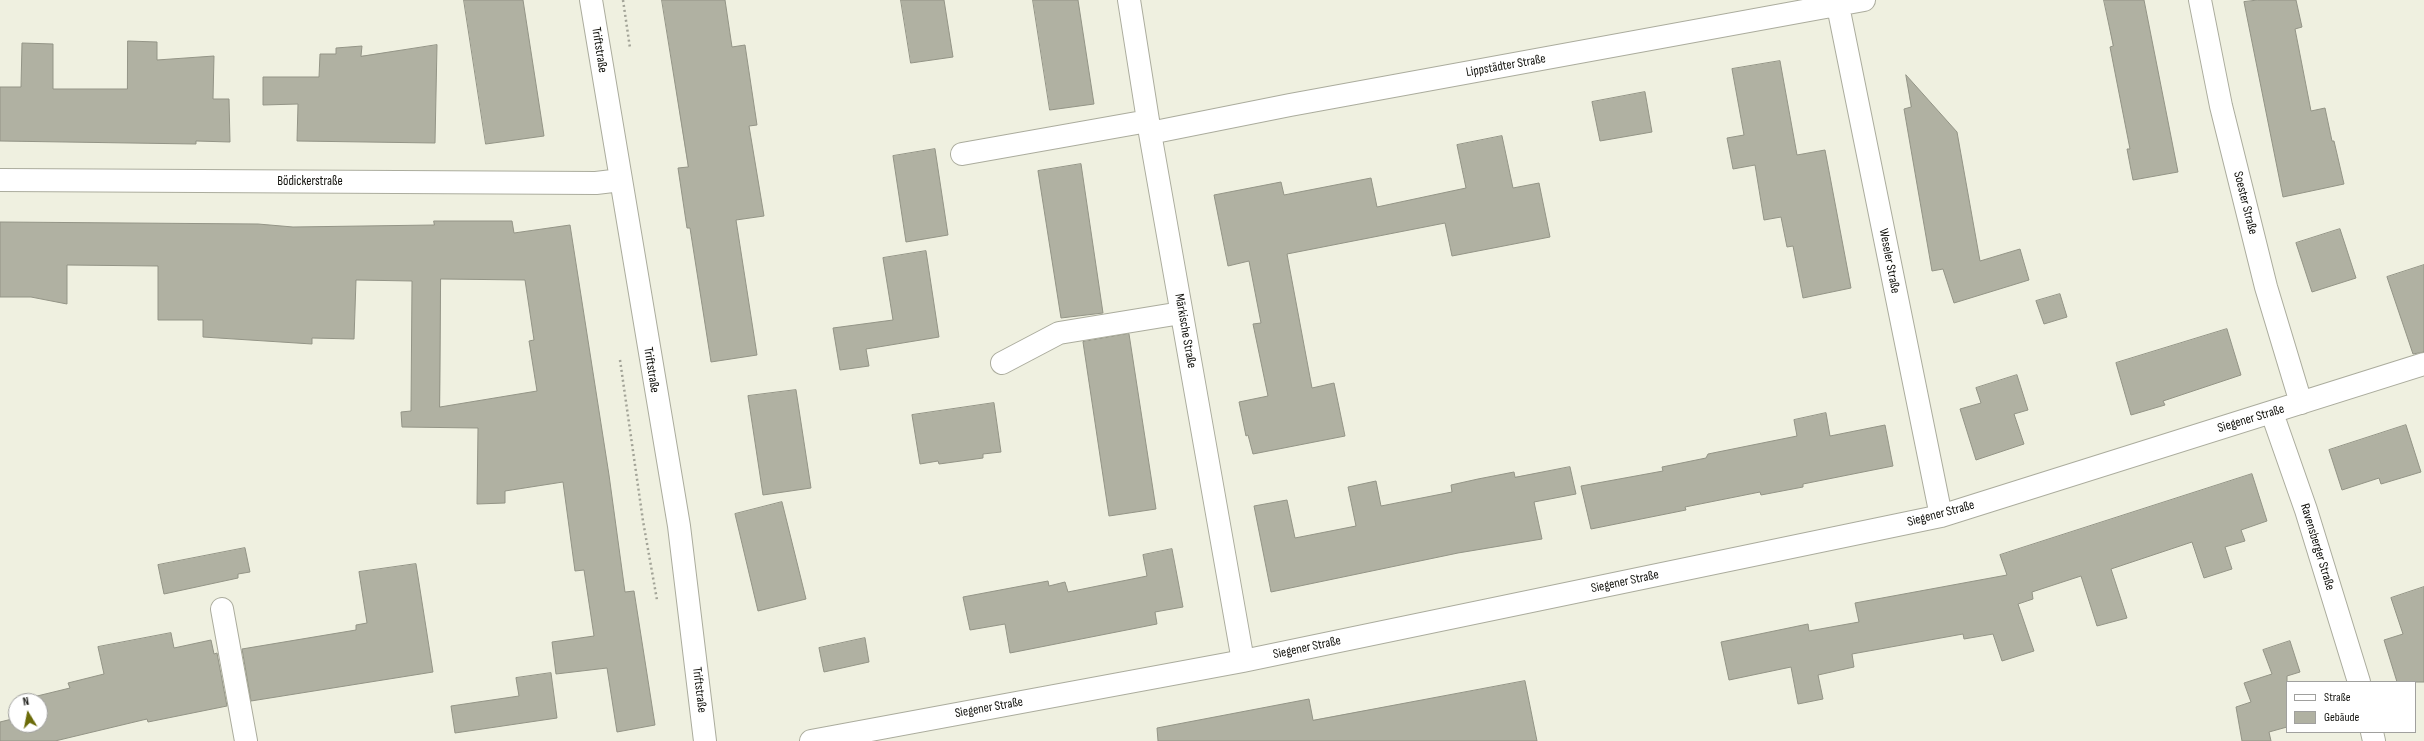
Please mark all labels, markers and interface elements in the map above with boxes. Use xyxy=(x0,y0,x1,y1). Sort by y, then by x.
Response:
street label: Triftstraße xyxy=(588,26,610,74)
street label: Lippstädter Straße xyxy=(1465,51,1547,81)
street label: Soester Straße xyxy=(2230,170,2260,236)
street label: Bödickerstraße xyxy=(277,174,343,190)
street label: Weseler Straße xyxy=(1875,227,1903,295)
street label: Märkische Straße xyxy=(1171,293,1199,369)
street label: Triftstraße xyxy=(640,346,662,394)
street label: Siegener Straße xyxy=(2216,401,2286,437)
street label: Siegener Straße xyxy=(1906,498,1976,530)
street label: Ravensberger Straße xyxy=(2296,502,2338,592)
street label: Siegener Straße xyxy=(1590,567,1660,597)
street label: Siegener Straße xyxy=(1272,633,1342,663)
street label: Triftstraße xyxy=(688,666,710,714)
legend xyxy=(2286,681,2416,733)
text: Straße xyxy=(2324,690,2351,705)
north arrow xyxy=(8,693,48,733)
street label: Siegener Straße xyxy=(954,694,1024,722)
text: N xyxy=(22,695,30,709)
text: Gebäude xyxy=(2324,710,2359,725)

